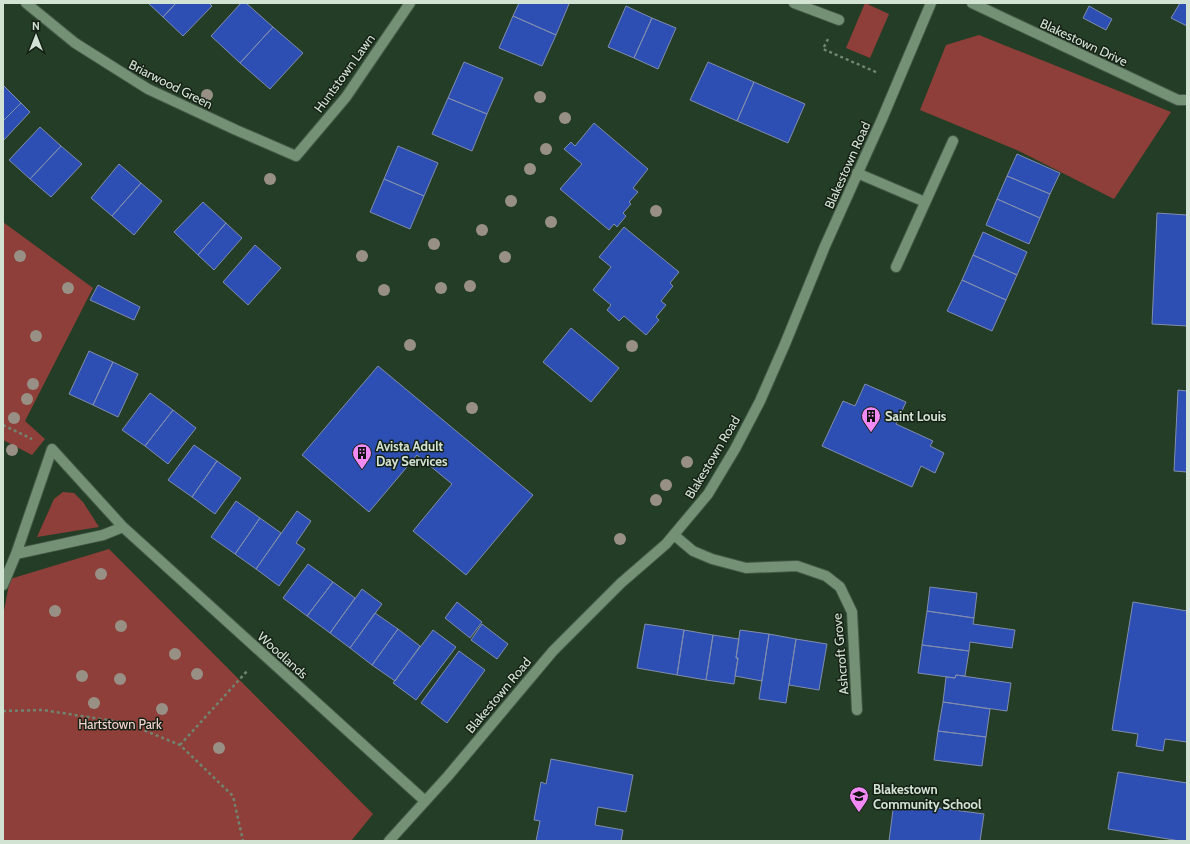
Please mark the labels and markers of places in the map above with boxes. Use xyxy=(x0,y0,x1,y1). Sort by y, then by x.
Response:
building icon: Saint Louis xyxy=(860,405,882,433)
place label: Saint Louis xyxy=(885,408,947,424)
place label: Avista Adult Day Services xyxy=(376,438,448,469)
building icon: Avista Adult Day Services xyxy=(351,442,373,470)
place label: Blakestown Community School xyxy=(873,781,982,812)
school or university icon: Blakestown Community School xyxy=(848,785,870,813)

